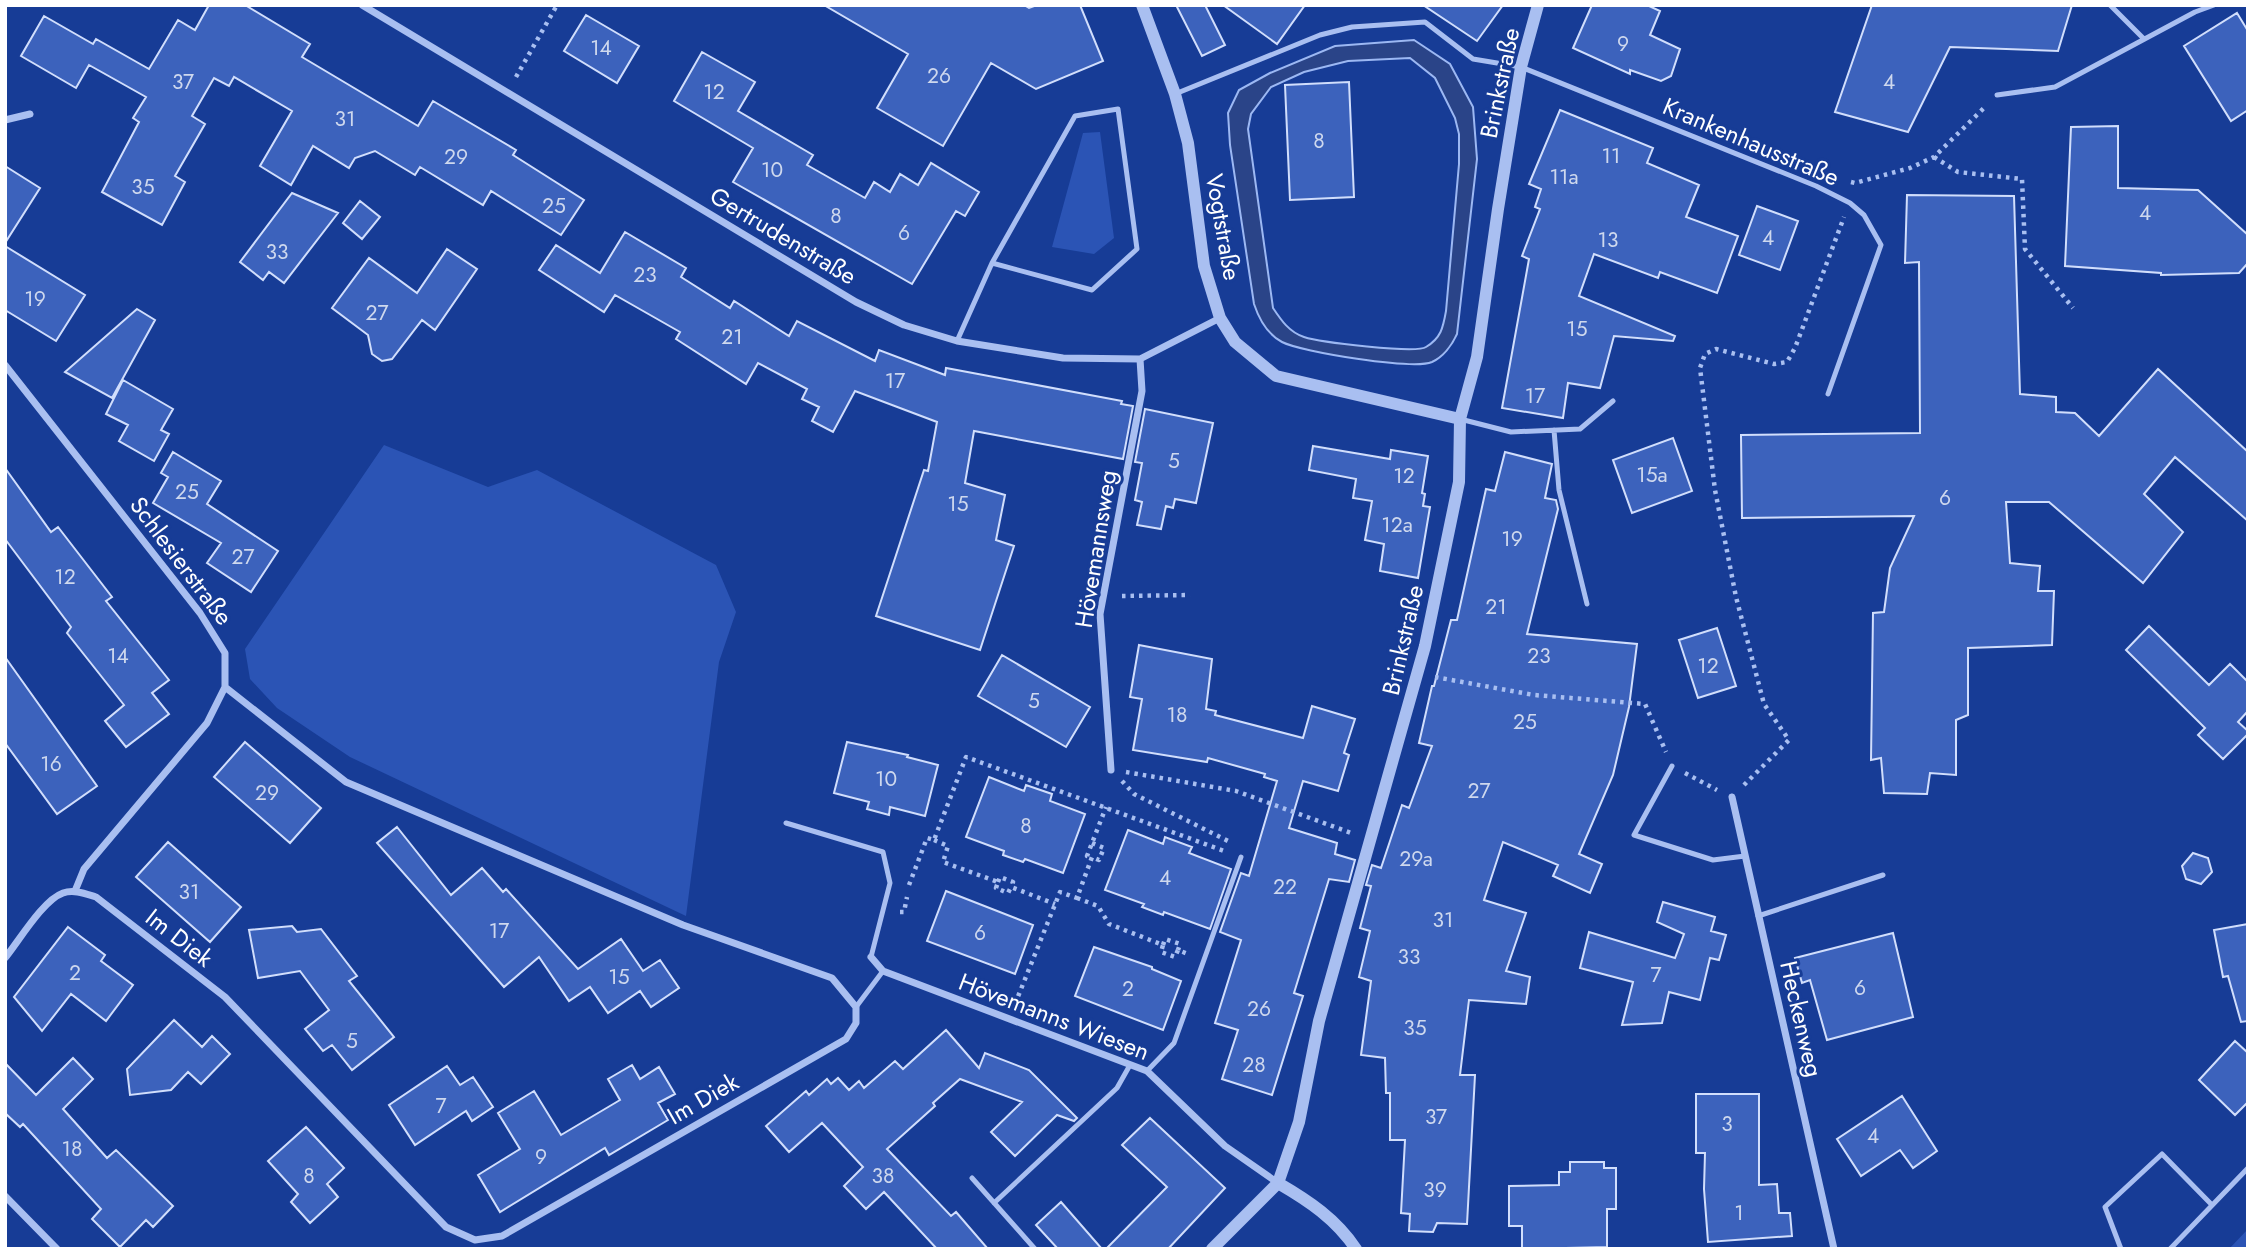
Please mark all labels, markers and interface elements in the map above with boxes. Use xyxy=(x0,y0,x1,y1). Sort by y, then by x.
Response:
street label: Brinkstraße xyxy=(1471,24,1528,141)
house number: 9 xyxy=(1617,29,1629,59)
house number: 14 xyxy=(590,33,612,63)
house number: 26 xyxy=(927,61,951,91)
house number: 37 xyxy=(172,67,194,97)
house number: 4 xyxy=(1883,67,1895,97)
house number: 12 xyxy=(703,77,725,107)
street label: Krankenhausstraße xyxy=(1658,89,1845,195)
house number: 31 xyxy=(335,104,355,134)
house number: 8 xyxy=(1313,126,1325,156)
house number: 11 xyxy=(1602,141,1620,171)
house number: 29 xyxy=(444,142,468,172)
house number: 10 xyxy=(761,155,783,185)
house number: 11a xyxy=(1549,162,1579,192)
street label: Vogtstraße xyxy=(1197,171,1250,283)
house number: 35 xyxy=(131,172,155,202)
street label: Gertrudenstraße xyxy=(703,178,863,293)
house number: 25 xyxy=(542,191,566,221)
house number: 4 xyxy=(2139,198,2151,228)
house number: 8 xyxy=(830,201,842,231)
house number: 6 xyxy=(898,218,910,248)
house number: 4 xyxy=(1762,223,1774,253)
house number: 13 xyxy=(1598,225,1618,255)
house number: 33 xyxy=(266,237,288,267)
house number: 23 xyxy=(633,260,657,290)
house number: 19 xyxy=(24,284,46,314)
house number: 27 xyxy=(366,298,388,328)
house number: 15 xyxy=(1566,314,1588,344)
house number: 21 xyxy=(721,322,743,352)
house number: 17 xyxy=(885,366,905,396)
house number: 17 xyxy=(1525,381,1545,411)
house number: 5 xyxy=(1168,446,1180,476)
house number: 15a xyxy=(1636,460,1668,490)
house number: 12 xyxy=(1393,461,1415,491)
street label: Hövemannsweg xyxy=(1066,467,1125,630)
house number: 25 xyxy=(175,477,199,507)
house number: 6 xyxy=(1939,483,1951,513)
street label: Schlesierstraße xyxy=(121,489,241,632)
house number: 15 xyxy=(947,489,969,519)
house number: 12a xyxy=(1381,510,1413,540)
house number: 19 xyxy=(1501,524,1523,554)
house number: 27 xyxy=(232,542,254,572)
house number: 12 xyxy=(54,562,76,592)
street label: Brinkstraße xyxy=(1373,581,1432,698)
house number: 21 xyxy=(1485,592,1507,622)
house number: 14 xyxy=(107,641,129,671)
house number: 23 xyxy=(1527,641,1551,671)
house number: 12 xyxy=(1697,651,1719,681)
house number: 5 xyxy=(1028,686,1040,716)
house number: 18 xyxy=(1167,700,1187,730)
house number: 25 xyxy=(1513,707,1537,737)
house number: 16 xyxy=(40,749,62,779)
house number: 10 xyxy=(875,764,897,794)
house number: 27 xyxy=(1468,776,1490,806)
house number: 29 xyxy=(255,778,279,808)
house number: 8 xyxy=(1020,811,1032,841)
house number: 29a xyxy=(1399,844,1433,874)
house number: 4 xyxy=(1159,863,1171,893)
house number: 22 xyxy=(1273,872,1297,902)
house number: 31 xyxy=(179,877,199,907)
street label: Im Diek xyxy=(138,900,221,975)
house number: 31 xyxy=(1433,905,1453,935)
house number: 17 xyxy=(489,916,509,946)
house number: 6 xyxy=(974,918,986,948)
house number: 33 xyxy=(1398,942,1420,972)
street label: Heckenweg xyxy=(1771,957,1832,1080)
house number: 2 xyxy=(69,958,81,988)
house number: 7 xyxy=(1650,960,1662,990)
house number: 15 xyxy=(608,962,630,992)
street label: Hövemanns Wiesen xyxy=(954,964,1155,1069)
house number: 6 xyxy=(1854,973,1866,1003)
house number: 2 xyxy=(1122,974,1134,1004)
house number: 26 xyxy=(1247,994,1271,1024)
house number: 35 xyxy=(1403,1013,1427,1043)
house number: 5 xyxy=(346,1026,358,1056)
house number: 28 xyxy=(1242,1050,1266,1080)
street label: Im Diek xyxy=(661,1064,745,1133)
house number: 7 xyxy=(435,1091,447,1121)
house number: 37 xyxy=(1425,1102,1447,1132)
house number: 3 xyxy=(1721,1109,1733,1139)
house number: 4 xyxy=(1867,1121,1879,1151)
house number: 18 xyxy=(62,1134,82,1164)
house number: 9 xyxy=(535,1142,547,1172)
house number: 8 xyxy=(303,1161,315,1191)
house number: 38 xyxy=(872,1161,894,1191)
house number: 39 xyxy=(1423,1175,1447,1205)
house number: 1 xyxy=(1734,1198,1744,1228)

